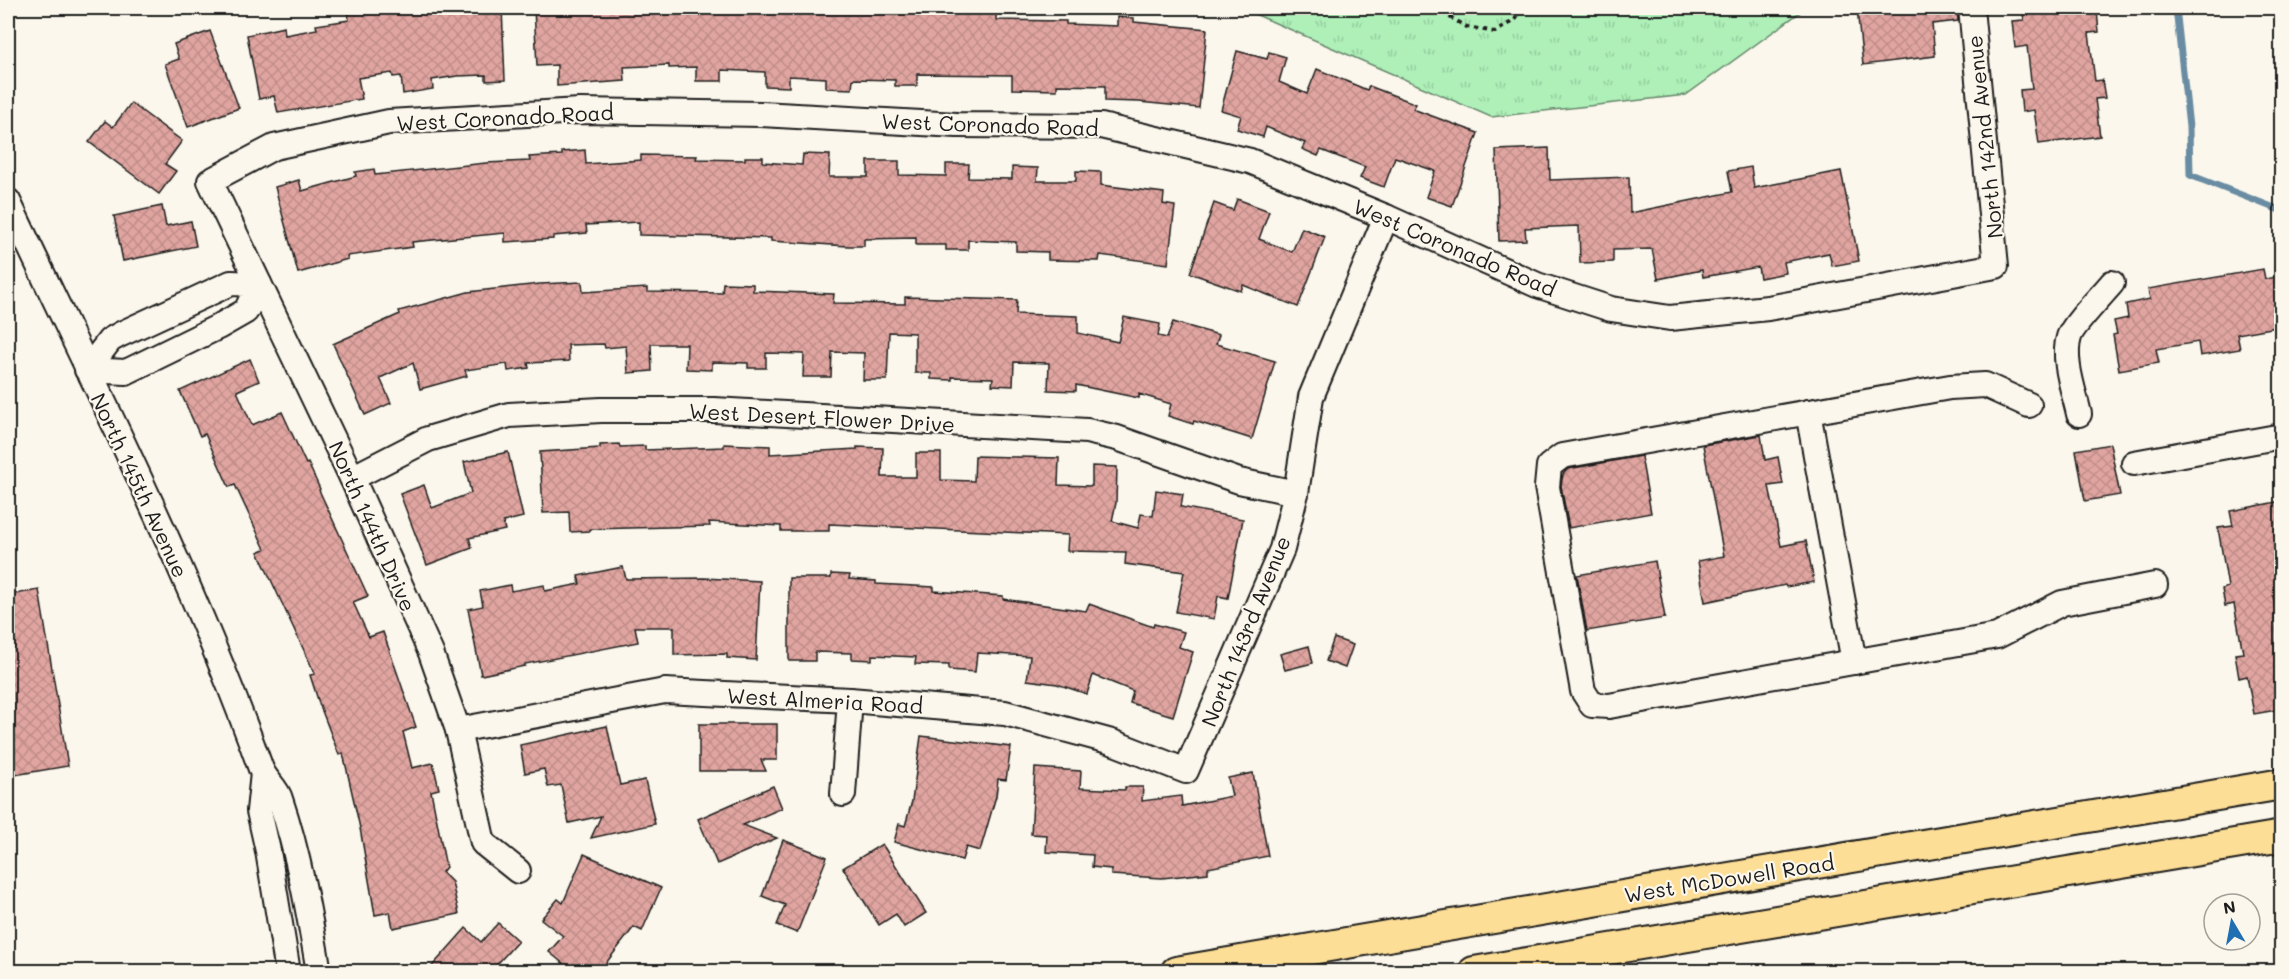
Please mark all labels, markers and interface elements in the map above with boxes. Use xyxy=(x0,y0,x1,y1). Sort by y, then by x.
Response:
street label: North 142nd Avenue xyxy=(1960,34,2008,240)
street label: West Coronado Road xyxy=(396,98,614,136)
street label: West Coronado Road xyxy=(881,107,1099,141)
street label: West Coronado Road xyxy=(1350,192,1560,302)
street label: North 145th Avenue xyxy=(85,388,195,582)
street label: West Desert Flower Drive xyxy=(688,397,956,437)
street label: North 144th Drive xyxy=(323,437,423,615)
street label: North 143rd Avenue xyxy=(1194,532,1296,730)
street label: West Almeria Road xyxy=(726,681,924,719)
street label: West McDowell Road xyxy=(1622,848,1836,908)
north arrow xyxy=(2202,892,2262,952)
text: N xyxy=(2221,895,2237,918)

